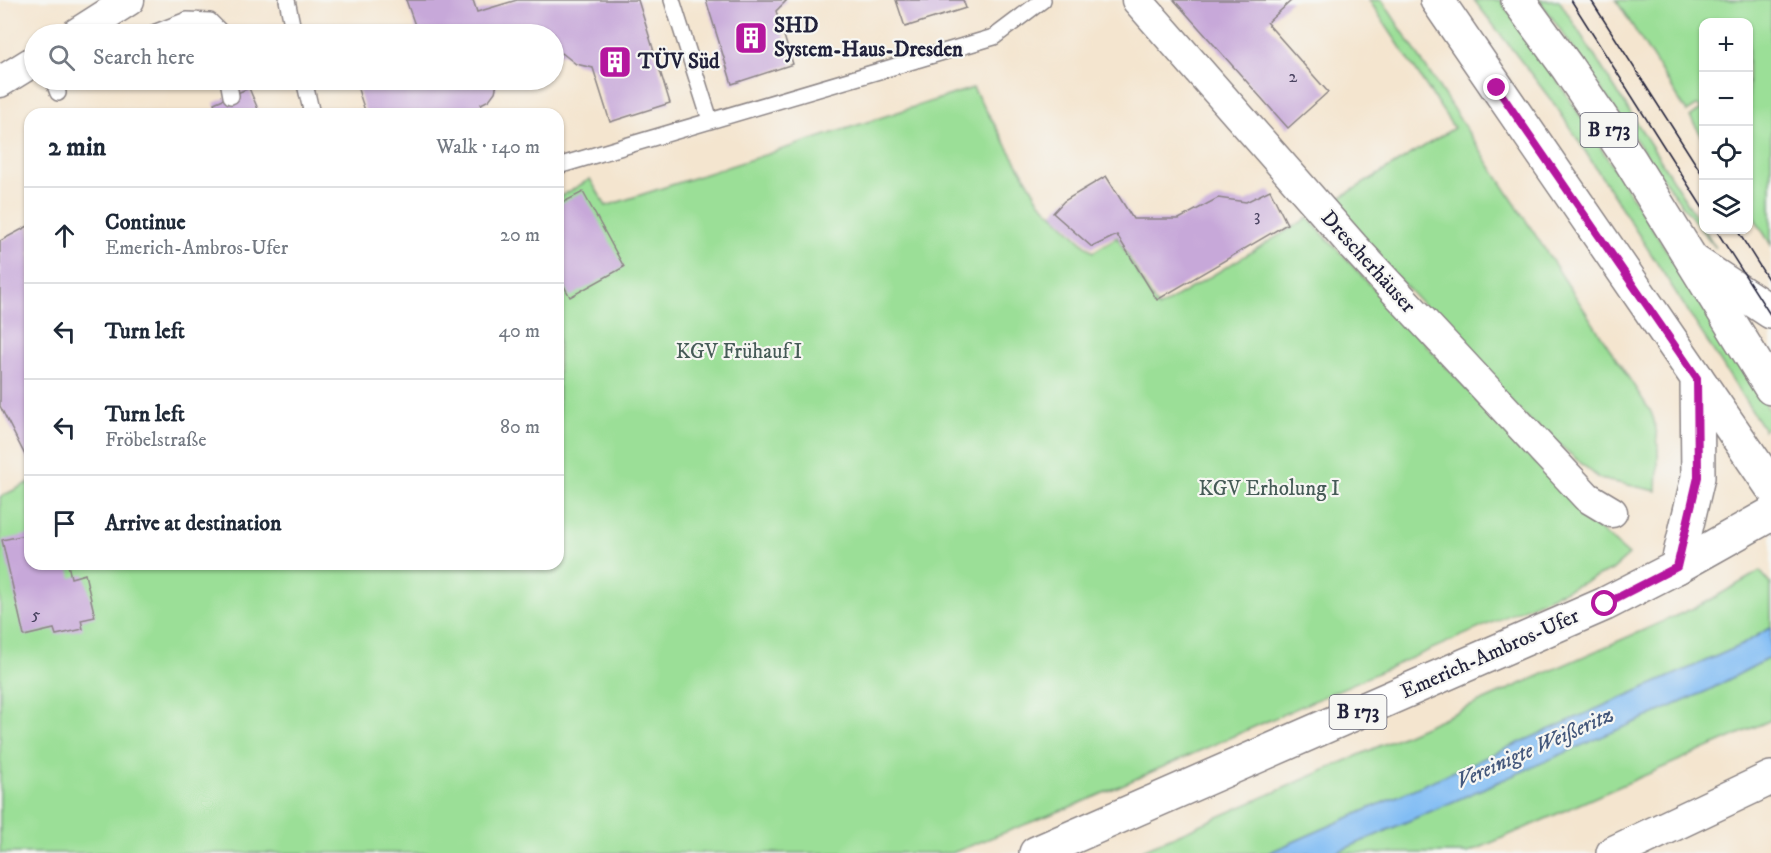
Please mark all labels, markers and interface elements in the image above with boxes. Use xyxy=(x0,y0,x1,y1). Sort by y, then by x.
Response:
place label: SHD System-Haus-Dresden xyxy=(774,13,964,63)
map controls xyxy=(1699,18,1753,234)
button: + xyxy=(1699,18,1753,72)
building icon: SHD System-Haus-Dresden xyxy=(733,20,769,56)
search box xyxy=(24,24,564,90)
icon: search xyxy=(45,41,78,74)
text: Search here xyxy=(93,44,195,71)
building icon: TÜV Süd xyxy=(597,44,633,80)
place label: TÜV Süd xyxy=(637,47,720,75)
house number: 2 xyxy=(1289,66,1298,88)
button: − xyxy=(1699,72,1753,126)
route end xyxy=(1483,74,1509,100)
road number: B 173 xyxy=(1580,113,1638,147)
button: locate xyxy=(1699,126,1753,180)
text: 2 min xyxy=(48,131,106,164)
text: Walk · 140 m xyxy=(436,135,540,160)
button: layers xyxy=(1699,180,1753,234)
house number: 3 xyxy=(1254,205,1260,227)
street label: Drescherhäuser xyxy=(1315,205,1421,319)
text: Continue xyxy=(105,209,186,236)
icon: ahead xyxy=(48,219,81,252)
text: 20 m xyxy=(500,223,540,248)
text: Emerich-Ambros-Ufer xyxy=(105,236,288,261)
icon: left xyxy=(48,315,81,348)
text: Turn left xyxy=(105,318,185,345)
text: 40 m xyxy=(498,319,540,344)
park label: KGV Frühauf I xyxy=(676,339,802,365)
text: Turn left xyxy=(105,401,185,428)
icon: left xyxy=(48,411,81,444)
text: 80 m xyxy=(500,415,540,440)
text: Fröbelstraße xyxy=(105,428,207,453)
park label: KGV Erholung I xyxy=(1198,476,1340,502)
icon: arrive xyxy=(48,507,81,540)
text: Arrive at destination xyxy=(105,510,282,537)
route start xyxy=(1591,590,1617,616)
street label: Emerich-Ambros-Ufer xyxy=(1397,603,1583,705)
house number: 5 xyxy=(32,604,41,626)
road number: B 173 xyxy=(1330,695,1386,729)
water label: Vereinigte Weißeritz xyxy=(1452,701,1618,795)

